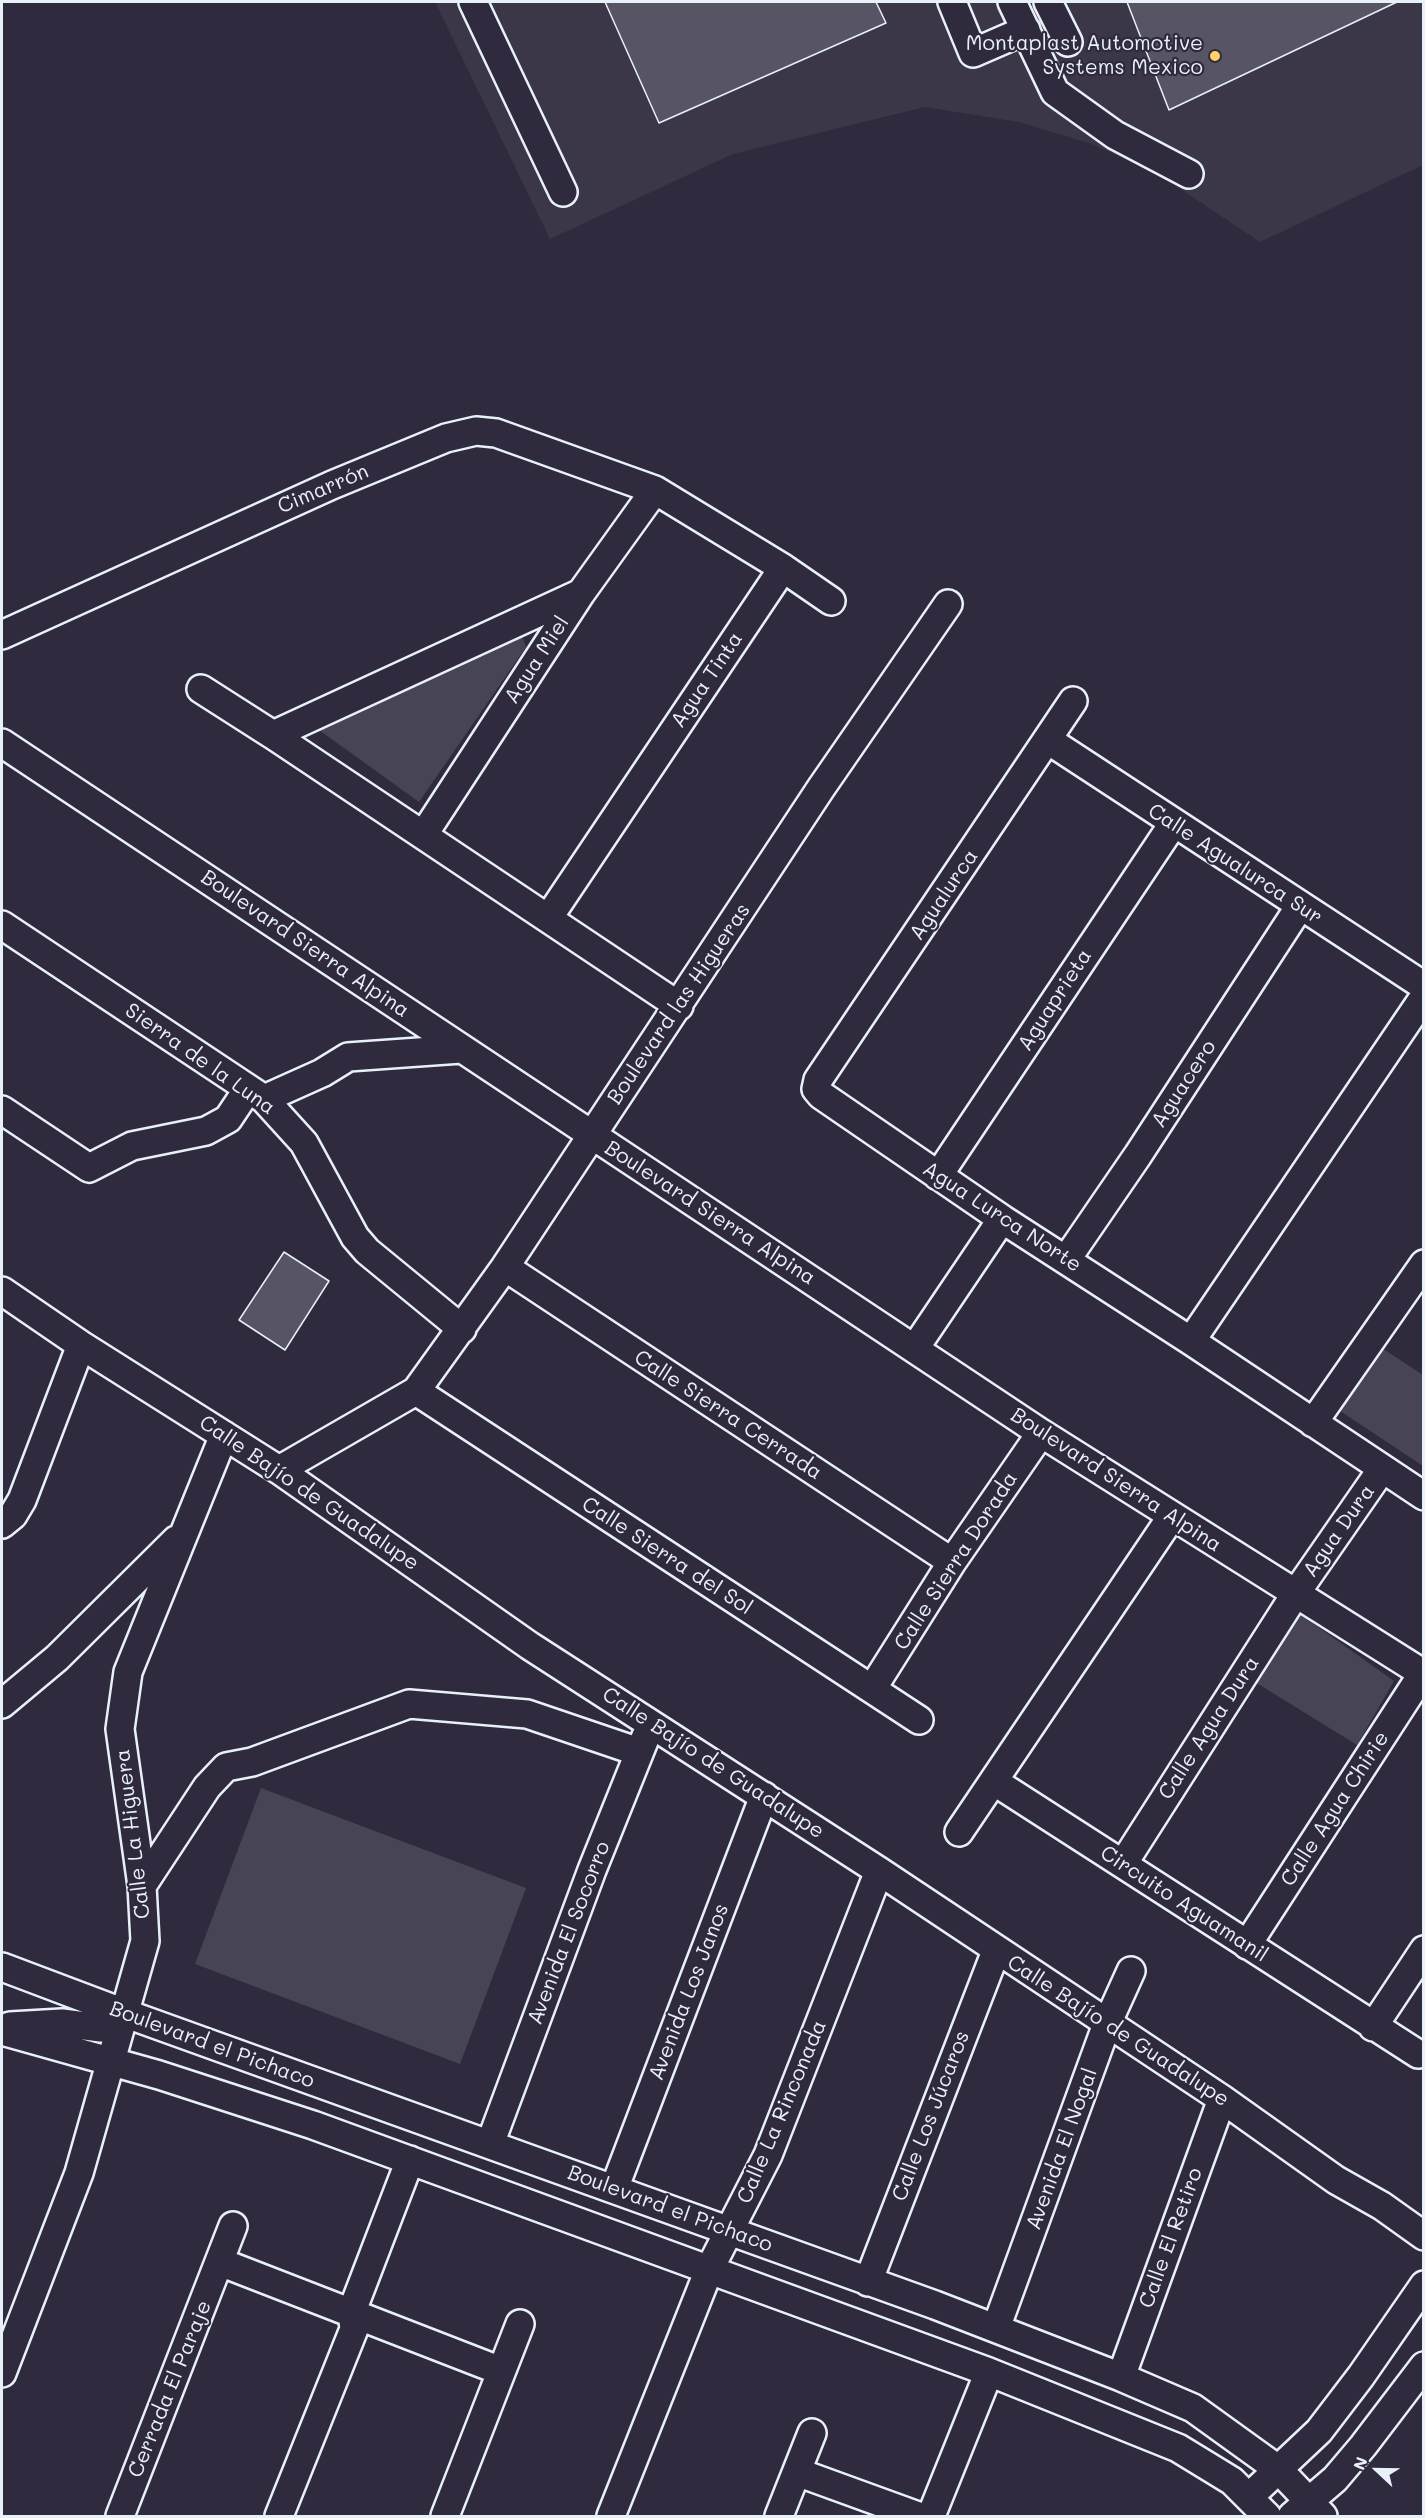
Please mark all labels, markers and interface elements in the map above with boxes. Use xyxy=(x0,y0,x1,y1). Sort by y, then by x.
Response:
place label: Montaplast Automotive Systems Mexico xyxy=(966,31,1203,81)
marker: Montaplast Automotive Systems Mexico xyxy=(1208,49,1222,63)
street label: Cimarrón xyxy=(274,459,372,519)
street label: Agua Miel xyxy=(499,611,575,709)
street label: Agua Tinta xyxy=(666,627,748,733)
street label: Calle Agualurca Sur xyxy=(1143,798,1327,930)
street label: Agualurca xyxy=(904,845,984,945)
street label: Boulevard Sierra Alpina xyxy=(196,865,414,1023)
street label: Boulevard las Higueras xyxy=(602,899,756,1109)
street label: Aguaprieta xyxy=(1013,944,1097,1056)
street label: Sierra de la Luna xyxy=(120,998,280,1120)
street label: Aguacero xyxy=(1146,1035,1222,1133)
street label: Boulevard Sierra Alpina xyxy=(600,1135,820,1291)
street label: Agua Lurca Norte xyxy=(918,1156,1086,1278)
street label: Calle Sierra Cerrada xyxy=(629,1345,827,1485)
street label: Boulevard Sierra Alpina xyxy=(1006,1402,1226,1558)
street label: Calle Bajío de Guadalupe xyxy=(194,1410,424,1576)
street label: Calle Sierra Dorada xyxy=(889,1467,1023,1655)
street label: Agua Dura xyxy=(1298,1480,1380,1582)
street label: Calle Sierra del Sol xyxy=(577,1491,757,1621)
street label: Calle Agua Dura xyxy=(1153,1652,1265,1804)
street label: Calle Bajío de Guadalupe xyxy=(597,1682,829,1844)
street label: Calle Agua Chirie xyxy=(1276,1727,1394,1891)
street label: Calle La Higuera xyxy=(110,1748,156,1920)
street label: Avenida El Socorro xyxy=(522,1838,616,2028)
street label: Circuito Aguamanil xyxy=(1095,1840,1273,1968)
street label: Avenida Los Janos xyxy=(644,1900,734,2084)
street label: Calle Bajío de Guadalupe xyxy=(1002,1950,1234,2112)
street label: Boulevard el Pichaco xyxy=(106,1996,318,2094)
street label: Calle La Rinconada xyxy=(732,2017,832,2207)
street label: Calle Los Júcaros xyxy=(887,2027,975,2205)
street label: Avenida El Nogal xyxy=(1021,2065,1103,2233)
street label: Boulevard el Pichaco xyxy=(564,2160,776,2258)
street label: Calle El Retiro xyxy=(1134,2164,1208,2312)
street label: Cerrada El Paraje xyxy=(123,2297,217,2481)
north arrow xyxy=(1347,2440,1407,2500)
text: N xyxy=(1348,2454,1372,2473)

